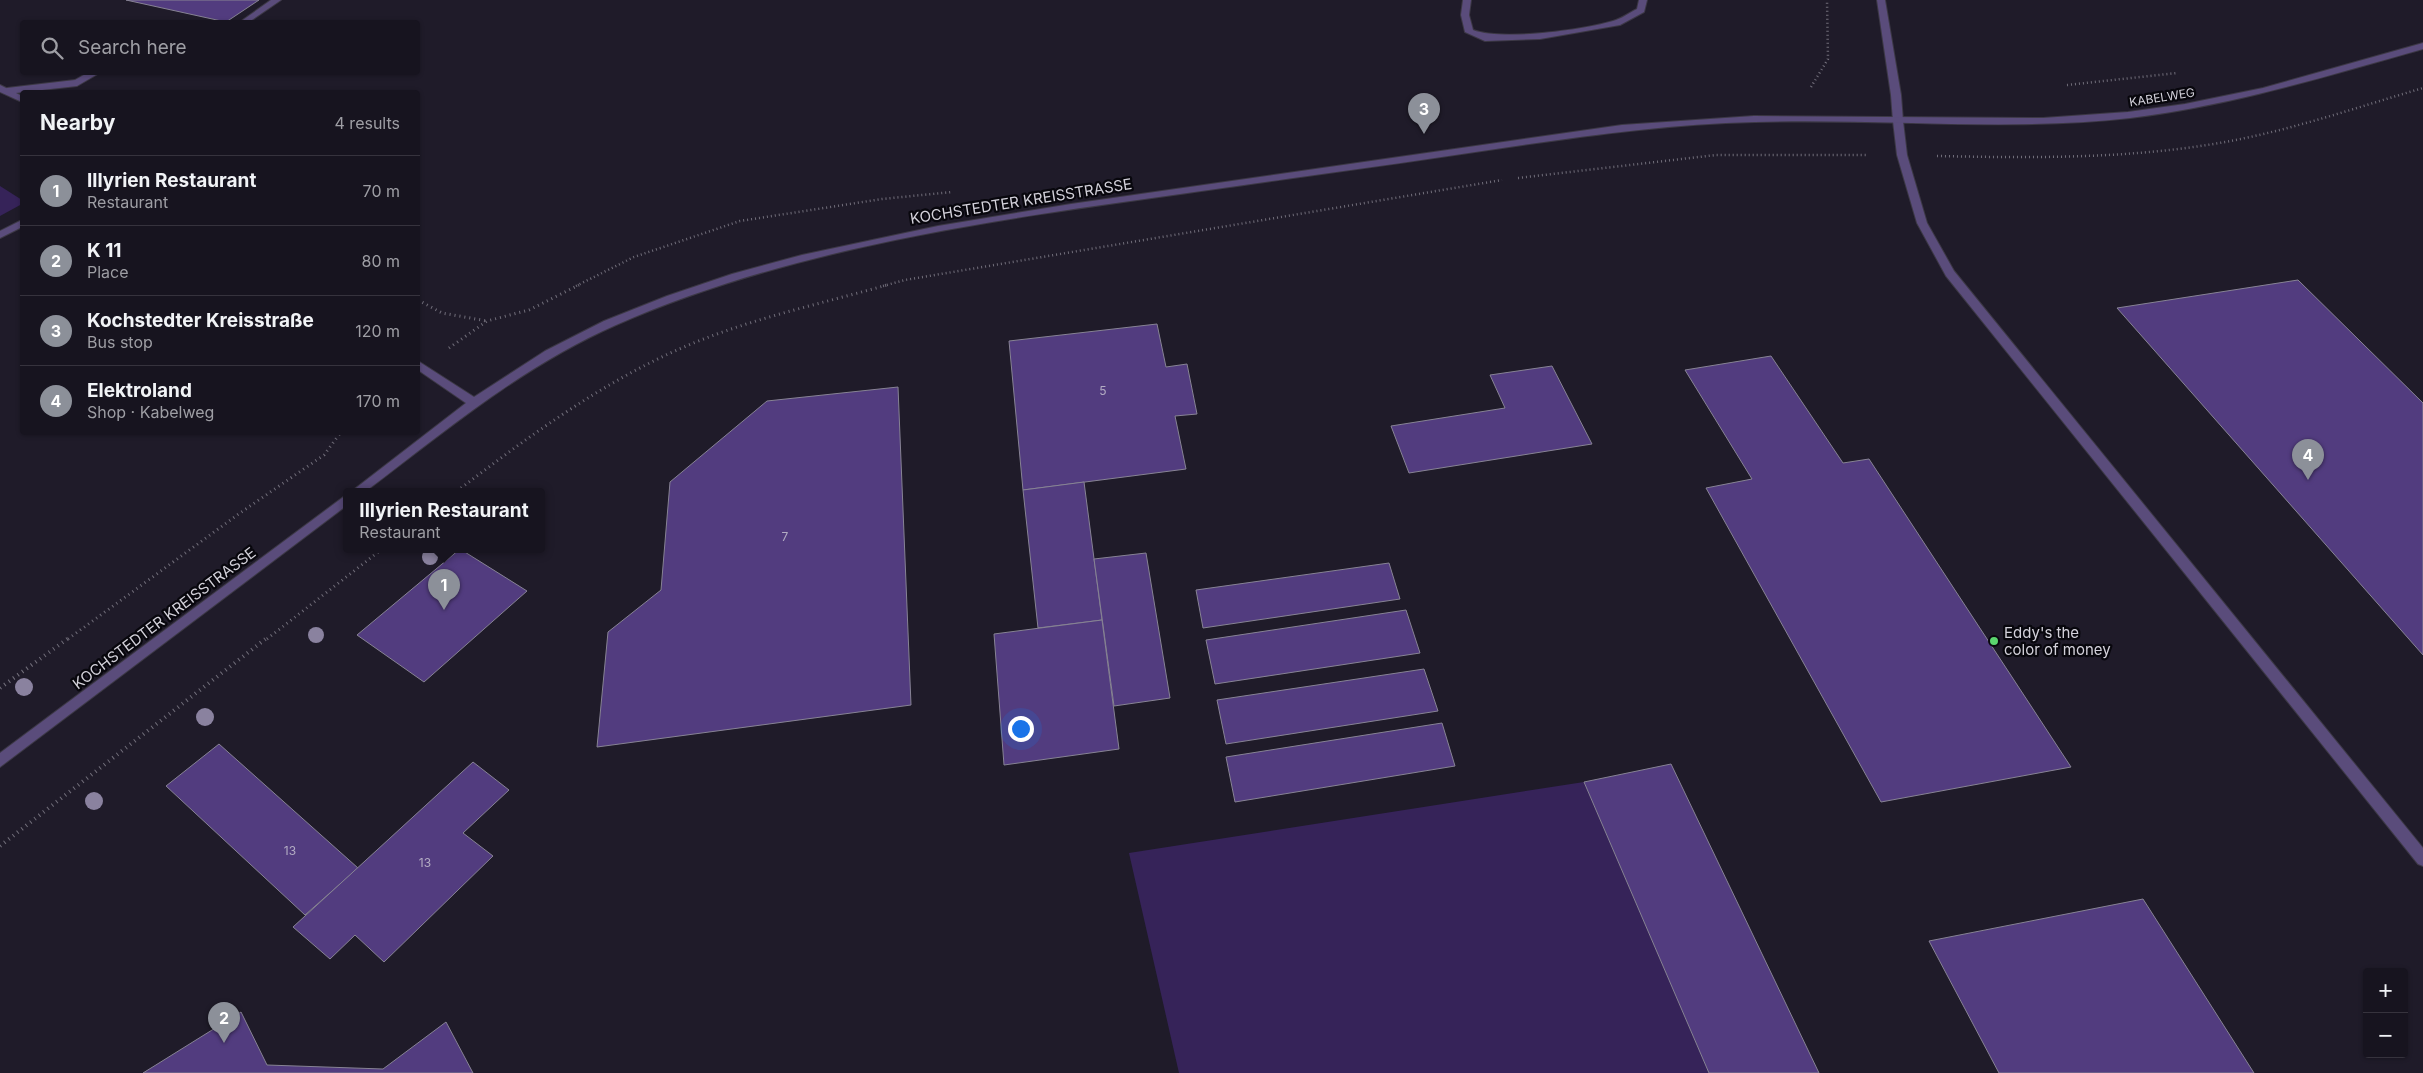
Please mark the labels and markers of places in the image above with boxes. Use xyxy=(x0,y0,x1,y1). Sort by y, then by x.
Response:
pin: 3 xyxy=(1408,93,1440,134)
pin: 4 xyxy=(2292,439,2324,480)
pin: 1 xyxy=(428,569,460,610)
place label: Eddy's the color of money xyxy=(2004,623,2111,659)
marker: Eddy's the color of money xyxy=(1988,635,2000,647)
pin: 2 xyxy=(208,1002,240,1043)

